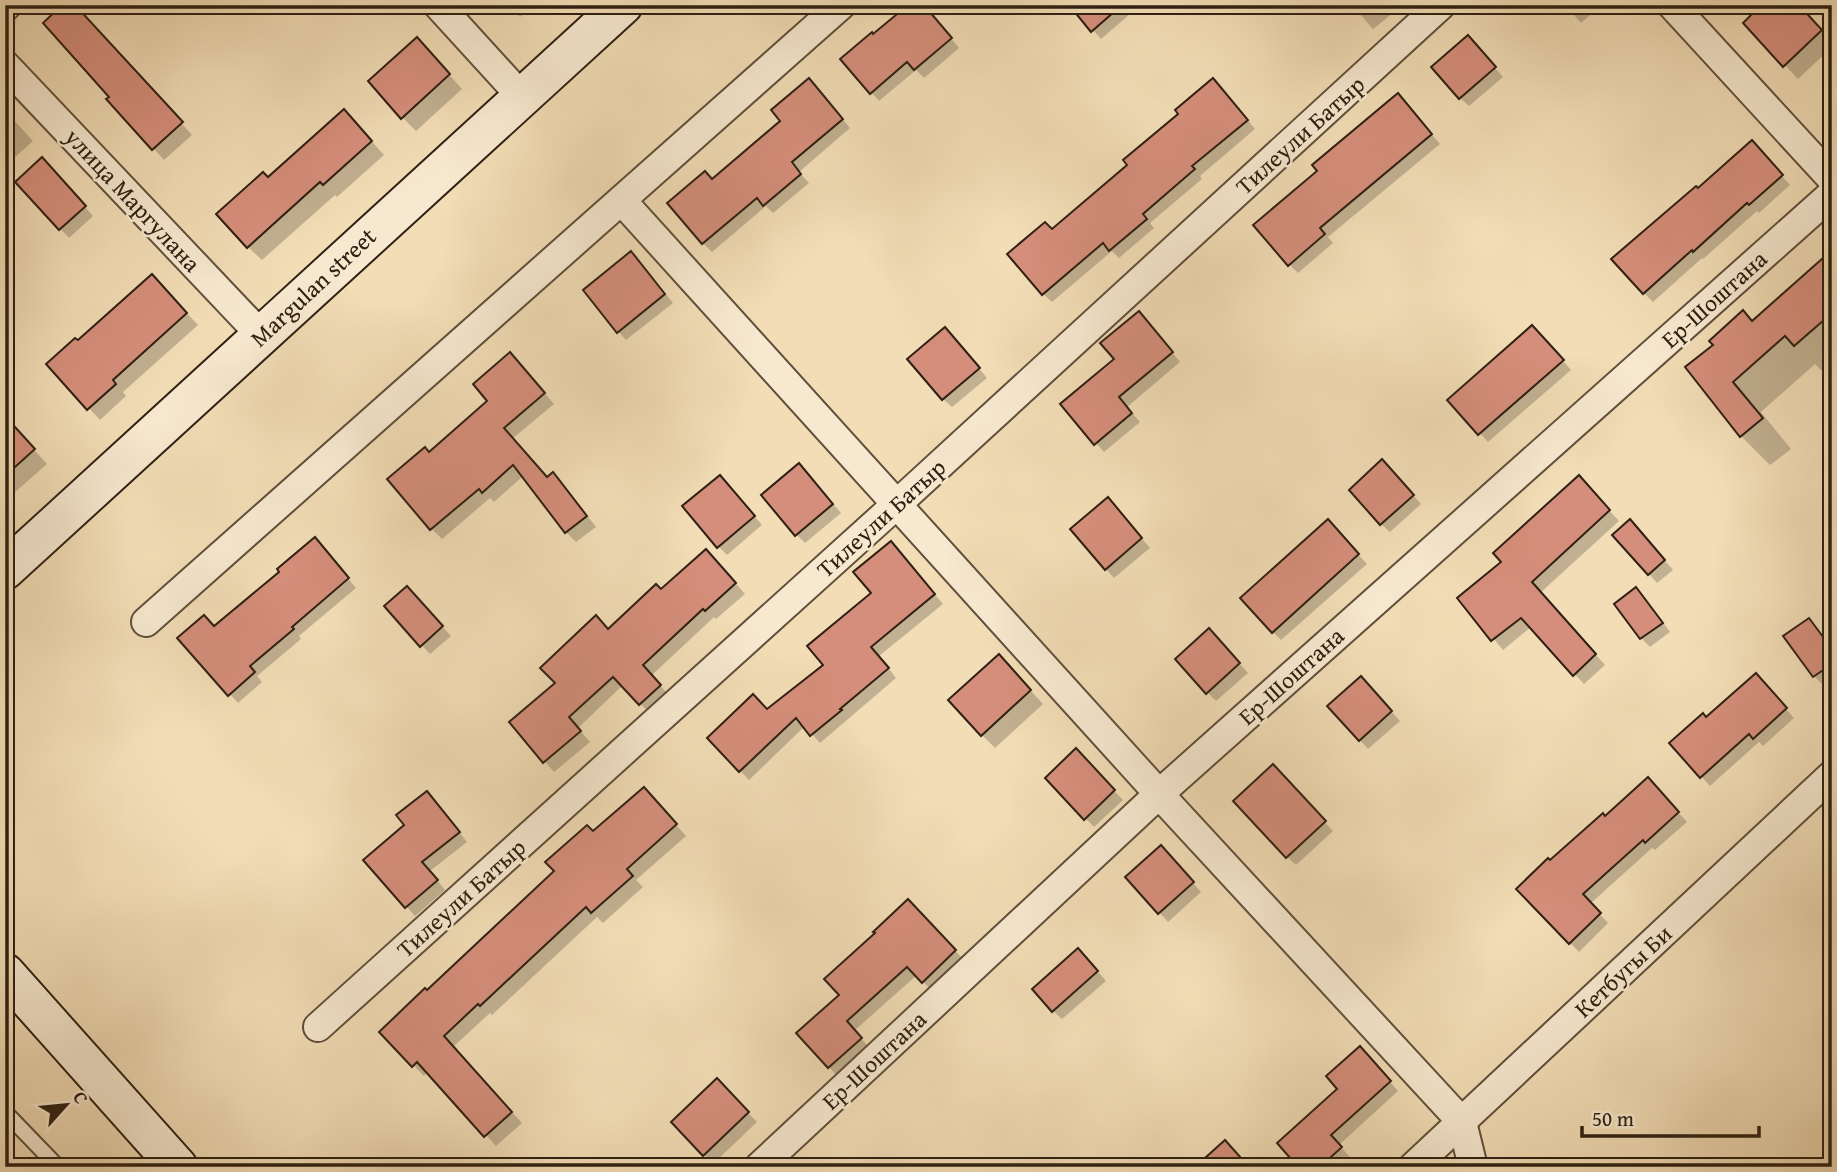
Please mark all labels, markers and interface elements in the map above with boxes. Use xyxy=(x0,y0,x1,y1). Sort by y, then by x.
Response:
street label: Тилеули Батыр xyxy=(1228,67,1373,203)
street label: улица Маргулана xyxy=(56,119,209,280)
street label: Margulan street xyxy=(242,219,384,355)
street label: Ер-Шоштана xyxy=(1653,241,1775,356)
street label: Тилеули Батыр xyxy=(809,450,954,586)
street label: Ер-Шоштана xyxy=(1230,618,1352,733)
street label: Тилеули Батыр xyxy=(389,830,534,966)
street label: Кетбугы Би xyxy=(1566,917,1680,1025)
street label: Ер-Шоштана xyxy=(814,1002,935,1118)
north arrow xyxy=(32,1070,102,1140)
text: С xyxy=(66,1086,96,1109)
scale bar xyxy=(1582,1095,1758,1139)
text: 50 m xyxy=(1592,1103,1634,1134)

